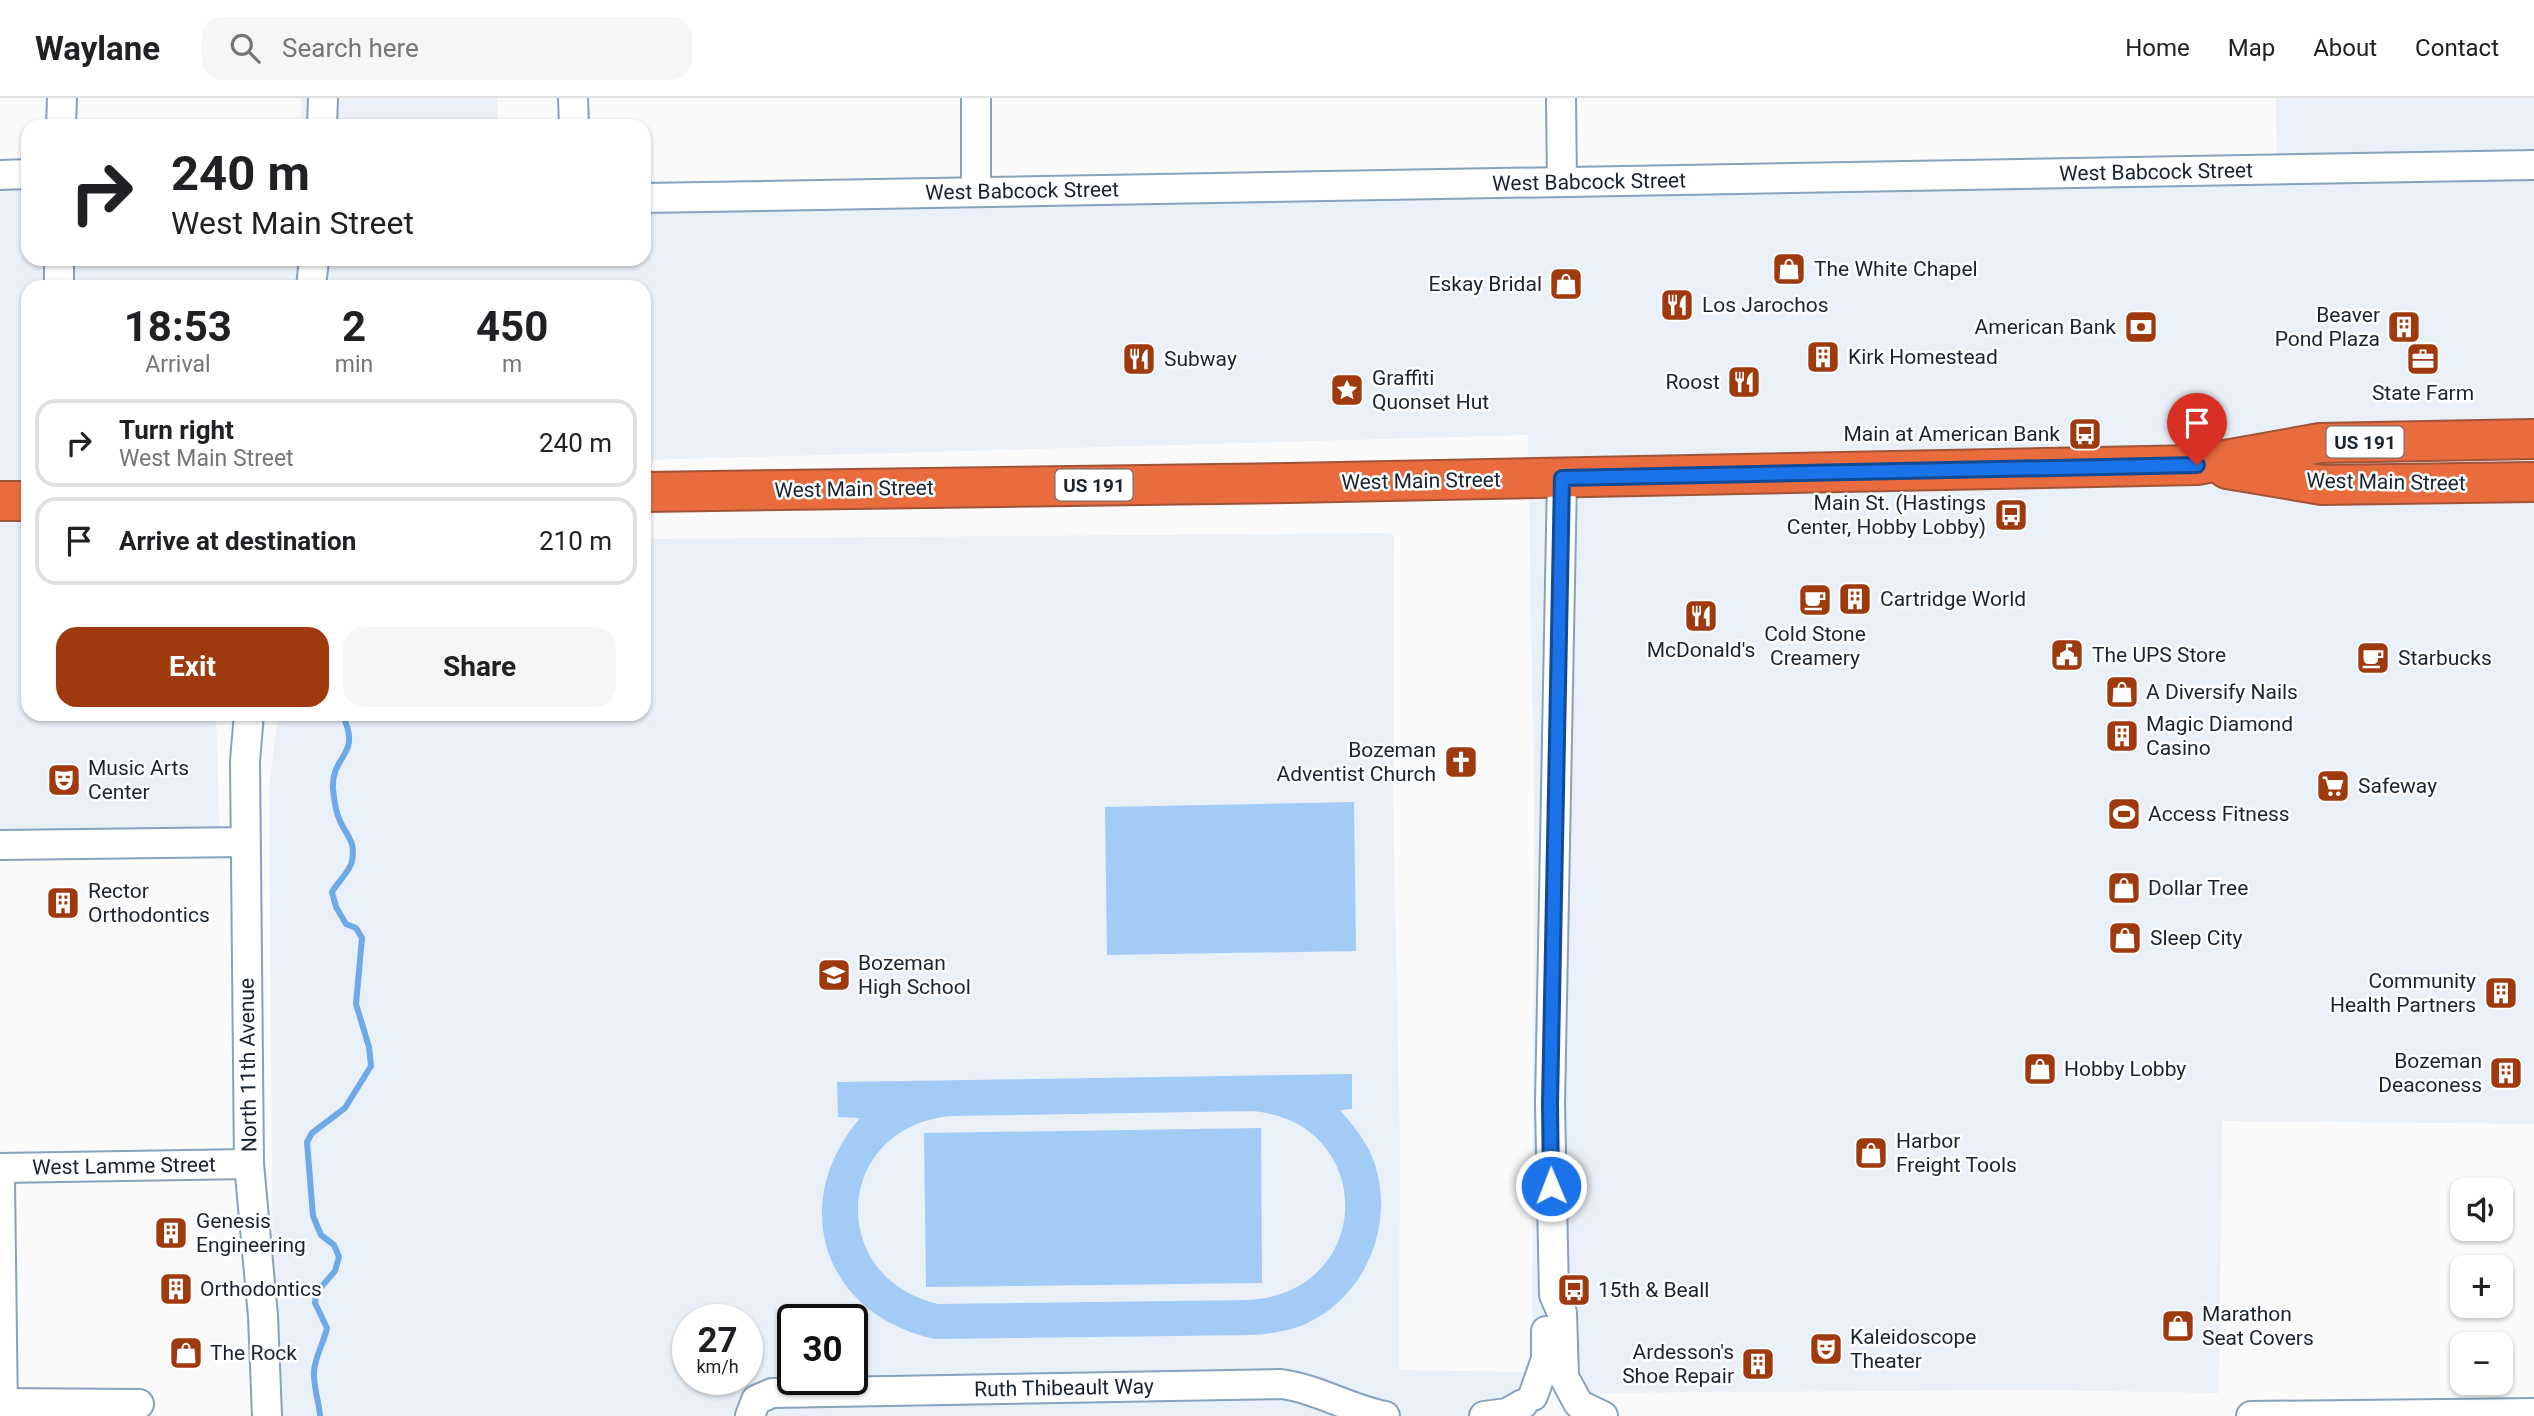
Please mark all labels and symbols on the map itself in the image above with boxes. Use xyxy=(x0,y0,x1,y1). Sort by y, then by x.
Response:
street label: West Babcock Street xyxy=(2059,158,2253,186)
street label: West Babcock Street xyxy=(1492,168,1686,196)
street label: West Babcock Street xyxy=(925,177,1119,205)
shop icon: The White Chapel xyxy=(1770,250,1808,288)
place label: The White Chapel xyxy=(1814,257,1978,281)
shop icon: Eskay Bridal xyxy=(1547,265,1585,303)
place label: Eskay Bridal xyxy=(1428,272,1542,296)
restaurant icon: Los Jarochos xyxy=(1658,286,1696,324)
place label: Los Jarochos xyxy=(1702,293,1829,317)
place label: Beaver Pond Plaza xyxy=(2275,303,2380,351)
bank icon: American Bank xyxy=(2122,308,2160,346)
building icon: Beaver Pond Plaza xyxy=(2385,308,2423,346)
place label: American Bank xyxy=(1975,315,2116,339)
building icon: Kirk Homestead xyxy=(1804,338,1842,376)
restaurant icon: Subway xyxy=(1120,340,1158,378)
office icon: State Farm xyxy=(2404,340,2442,378)
place label: Kirk Homestead xyxy=(1848,345,1998,369)
place label: Subway xyxy=(1164,347,1237,371)
restaurant icon: Roost xyxy=(1725,363,1763,401)
place label: Graffiti Quonset Hut xyxy=(1372,366,1489,414)
place label: Roost xyxy=(1665,370,1720,394)
place icon: Graffiti Quonset Hut xyxy=(1328,371,1366,409)
place label: State Farm xyxy=(2372,381,2474,405)
pin xyxy=(2167,393,2227,465)
bus stop icon: Main at American Bank xyxy=(2066,415,2104,453)
place label: Main at American Bank xyxy=(1843,422,2060,446)
road number: US 191 xyxy=(2326,426,2404,458)
street label: West Main Street xyxy=(1341,468,1501,494)
street label: West Main Street xyxy=(2306,469,2466,495)
road number: US 191 xyxy=(1056,470,1132,500)
street label: West Main Street xyxy=(774,476,934,502)
place label: Main St. (Hastings Center, Hobby Lobby) xyxy=(1787,491,1986,539)
bus stop icon: Main St. (Hastings Center, Hobby Lobby) xyxy=(1992,496,2030,534)
building icon: Cartridge World xyxy=(1836,580,1874,618)
cafe icon: Cold Stone Creamery xyxy=(1796,581,1834,619)
place label: Cartridge World xyxy=(1880,587,2026,611)
restaurant icon: McDonald's xyxy=(1682,597,1720,635)
place label: Cold Stone Creamery xyxy=(1764,622,1866,670)
public building icon: The UPS Store xyxy=(2048,636,2086,674)
place label: McDonald's xyxy=(1647,638,1755,662)
cafe icon: Starbucks xyxy=(2354,639,2392,677)
place label: The UPS Store xyxy=(2092,643,2226,667)
place label: Starbucks xyxy=(2398,646,2492,670)
shop icon: A Diversify Nails xyxy=(2103,673,2141,711)
place label: A Diversify Nails xyxy=(2146,680,2298,704)
place label: Magic Diamond Casino xyxy=(2146,712,2293,760)
building icon: Magic Diamond Casino xyxy=(2103,717,2141,755)
place label: Bozeman Adventist Church xyxy=(1277,738,1436,786)
church icon: Bozeman Adventist Church xyxy=(1442,743,1480,781)
place label: Music Arts Center xyxy=(88,756,189,804)
theatre icon: Music Arts Center xyxy=(45,761,83,799)
supermarket icon: Safeway xyxy=(2314,767,2352,805)
place label: Safeway xyxy=(2358,774,2437,798)
sports icon: Access Fitness xyxy=(2105,795,2143,833)
place label: Access Fitness xyxy=(2148,802,2290,826)
shop icon: Dollar Tree xyxy=(2105,869,2143,907)
place label: Dollar Tree xyxy=(2148,876,2248,900)
place label: Rector Orthodontics xyxy=(88,879,210,927)
building icon: Rector Orthodontics xyxy=(44,884,82,922)
shop icon: Sleep City xyxy=(2106,919,2144,957)
place label: Sleep City xyxy=(2150,926,2242,950)
place label: Bozeman High School xyxy=(858,951,971,999)
school or university icon: Bozeman High School xyxy=(815,956,853,994)
place label: Community Health Partners xyxy=(2330,969,2476,1017)
building icon: Community Health Partners xyxy=(2482,974,2520,1012)
street label: North 11th Avenue xyxy=(234,978,262,1152)
place label: Bozeman Deaconess xyxy=(2378,1049,2482,1097)
shop icon: Hobby Lobby xyxy=(2021,1050,2059,1088)
building icon: Bozeman Deaconess xyxy=(2487,1054,2525,1092)
place label: Hobby Lobby xyxy=(2064,1057,2186,1081)
place label: Harbor Freight Tools xyxy=(1896,1129,2017,1177)
shop icon: Harbor Freight Tools xyxy=(1852,1134,1890,1172)
position arrow xyxy=(1514,1149,1588,1223)
street label: West Lamme Street xyxy=(32,1152,216,1180)
place label: Genesis Engineering xyxy=(196,1209,306,1257)
building icon: Genesis Engineering xyxy=(152,1214,190,1252)
building icon: Orthodontics xyxy=(157,1270,195,1308)
bus stop icon: 15th & Beall xyxy=(1555,1271,1593,1309)
place label: Orthodontics xyxy=(200,1277,322,1301)
place label: 15th & Beall xyxy=(1598,1278,1709,1302)
place label: Marathon Seat Covers xyxy=(2202,1302,2314,1350)
speed limit sign: 30 xyxy=(777,1304,868,1395)
shop icon: Marathon Seat Covers xyxy=(2159,1307,2197,1345)
place label: Kaleidoscope Theater xyxy=(1850,1325,1977,1373)
theatre icon: Kaleidoscope Theater xyxy=(1807,1330,1845,1368)
shop icon: The Rock xyxy=(167,1334,205,1372)
place label: Ardesson's Shoe Repair xyxy=(1622,1340,1734,1388)
place label: The Rock xyxy=(210,1341,297,1365)
building icon: Ardesson's Shoe Repair xyxy=(1739,1345,1777,1383)
street label: Ruth Thibeault Way xyxy=(974,1374,1154,1402)

